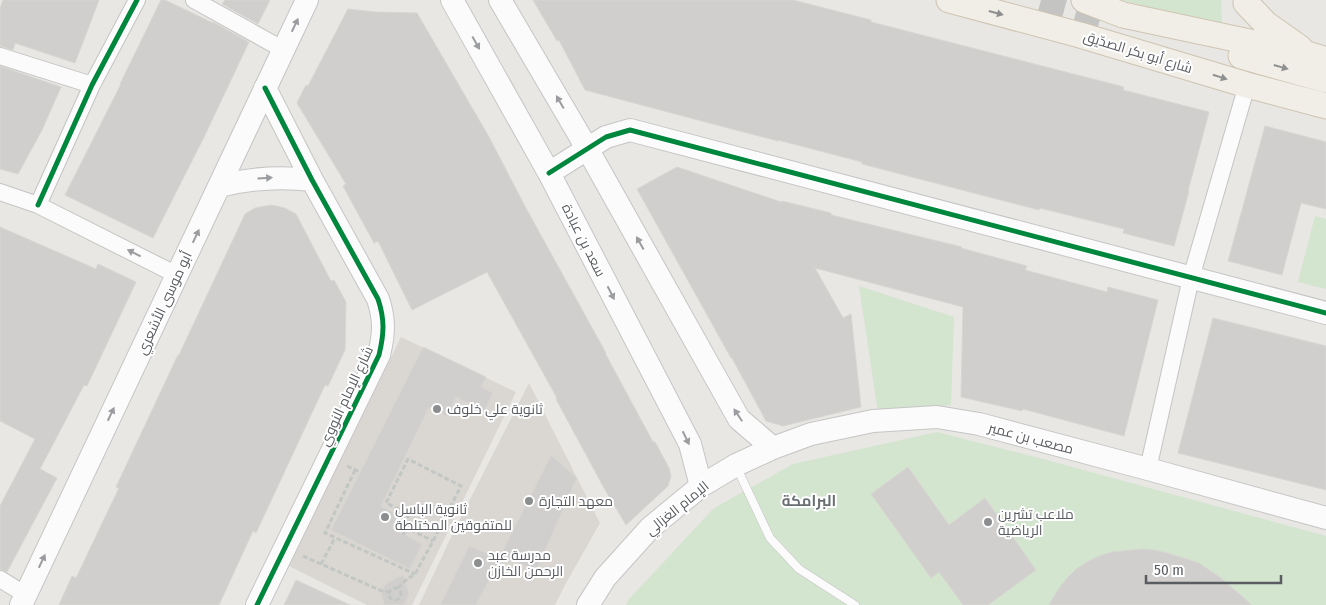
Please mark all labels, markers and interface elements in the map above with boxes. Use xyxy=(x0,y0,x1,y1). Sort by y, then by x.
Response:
one-way arrow xyxy=(989,9,1004,17)
one-way arrow xyxy=(291,18,299,32)
street label: شارع أبو بكر الصدّيق xyxy=(1081,27,1195,77)
one-way arrow xyxy=(472,35,480,50)
one-way arrow xyxy=(1274,64,1289,72)
one-way arrow xyxy=(1213,73,1228,81)
one-way arrow xyxy=(555,95,564,109)
one-way arrow xyxy=(257,174,273,182)
street label: سعد بن عبادة xyxy=(558,201,609,280)
one-way arrow xyxy=(192,228,200,243)
one-way arrow xyxy=(636,236,645,250)
street label: أبو موسى الأشعري xyxy=(132,248,199,359)
one-way arrow xyxy=(126,249,141,257)
one-way arrow xyxy=(607,286,615,301)
street label: شارع الإمام النووي xyxy=(316,344,380,450)
place label: ثانوية علي خلوف xyxy=(447,401,543,421)
marker: ثانوية علي خلوف xyxy=(431,403,443,415)
one-way arrow xyxy=(108,407,116,421)
one-way arrow xyxy=(733,408,743,422)
street label: مصعب بن عمير xyxy=(985,419,1075,458)
one-way arrow xyxy=(682,430,690,445)
street label: الإمام الغزالي xyxy=(642,478,714,541)
district label: البرامكة xyxy=(782,492,836,510)
place label: معهد التجارة xyxy=(539,493,613,510)
marker: معهد التجارة xyxy=(523,495,535,507)
place label: ثانوية الباسل للمتفوقين المختلطة xyxy=(395,501,512,534)
place label: ملاعب تشرين الرياضية xyxy=(998,506,1074,539)
marker: ثانوية الباسل للمتفوقين المختلطة xyxy=(379,511,391,523)
marker: ملاعب تشرين الرياضية xyxy=(982,516,994,528)
place label: مدرسة عبد الرحمن الخازن xyxy=(488,547,563,580)
scale bar xyxy=(1146,552,1281,584)
one-way arrow xyxy=(38,554,46,568)
marker: مدرسة عبد الرحمن الخازن xyxy=(472,557,484,569)
text: 50 m xyxy=(1154,561,1184,579)

